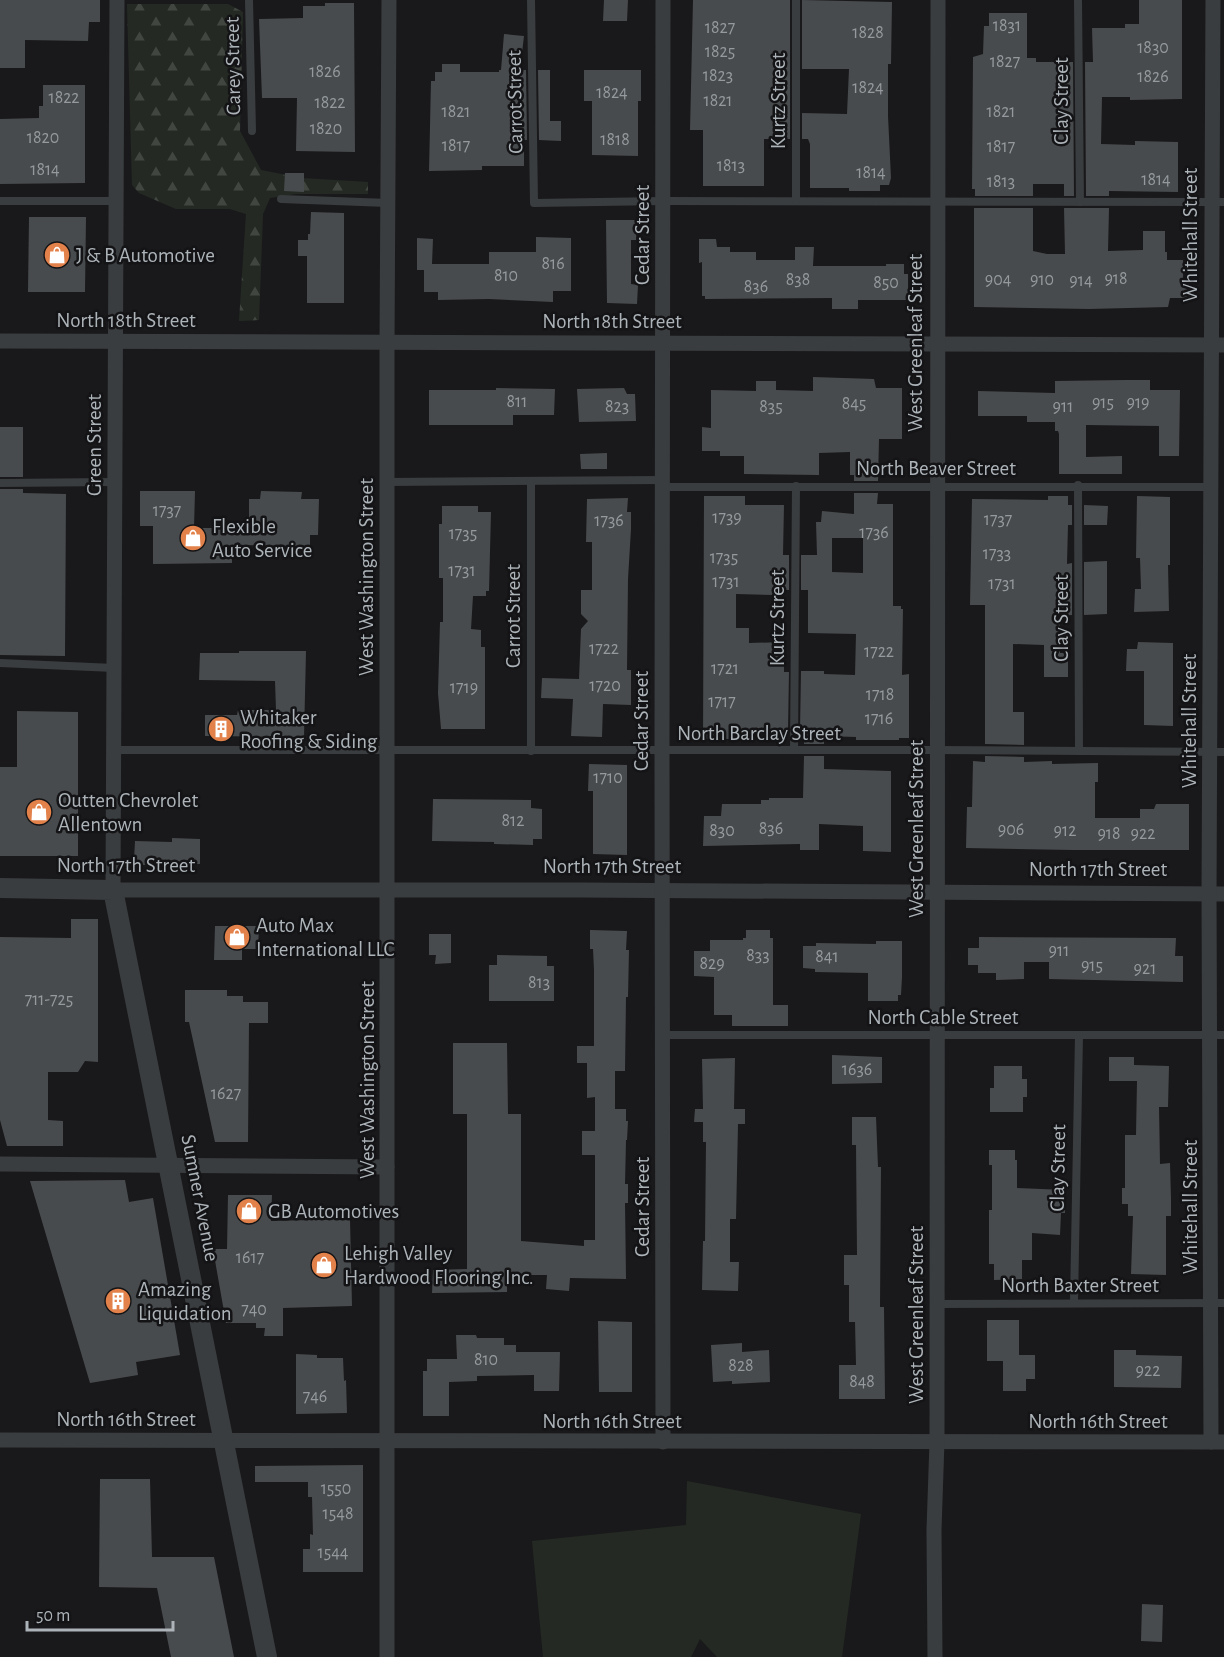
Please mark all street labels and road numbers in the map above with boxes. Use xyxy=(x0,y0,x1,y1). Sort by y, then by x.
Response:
street label: Carey Street xyxy=(222,16,244,116)
street label: Carrot Street xyxy=(504,50,526,154)
street label: Kurtz Street xyxy=(768,52,789,149)
street label: Clay Street xyxy=(1051,57,1072,145)
street label: Whitehall Street xyxy=(1180,167,1201,302)
street label: Cedar Street xyxy=(632,185,653,285)
street label: West Greenleaf Street xyxy=(905,254,926,432)
street label: North 18th Street xyxy=(56,310,196,331)
street label: North 18th Street xyxy=(542,311,682,332)
street label: Green Street xyxy=(84,394,105,496)
street label: North Beaver Street xyxy=(856,458,1016,479)
street label: West Washington Street xyxy=(356,478,377,676)
street label: Carrot Street xyxy=(503,564,524,668)
street label: Kurtz Street xyxy=(767,569,788,666)
street label: Clay Street xyxy=(1051,574,1072,662)
street label: Whitehall Street xyxy=(1179,653,1200,788)
street label: Cedar Street xyxy=(631,671,652,771)
street label: North Barclay Street xyxy=(677,723,841,744)
street label: West Greenleaf Street xyxy=(906,740,927,918)
street label: North 17th Street xyxy=(57,855,195,876)
street label: North 17th Street xyxy=(543,856,681,877)
street label: North 17th Street xyxy=(1029,859,1167,880)
street label: West Washington Street xyxy=(357,981,378,1179)
street label: North Cable Street xyxy=(867,1007,1019,1028)
street label: Clay Street xyxy=(1047,1124,1069,1212)
street label: Sumner Avenue xyxy=(177,1133,223,1263)
street label: Whitehall Street xyxy=(1180,1139,1201,1274)
street label: Cedar Street xyxy=(632,1157,653,1257)
street label: West Greenleaf Street xyxy=(906,1226,927,1404)
street label: North Baxter Street xyxy=(1001,1275,1159,1296)
street label: North 16th Street xyxy=(56,1409,196,1430)
street label: North 16th Street xyxy=(542,1411,682,1432)
street label: North 16th Street xyxy=(1028,1411,1168,1432)

